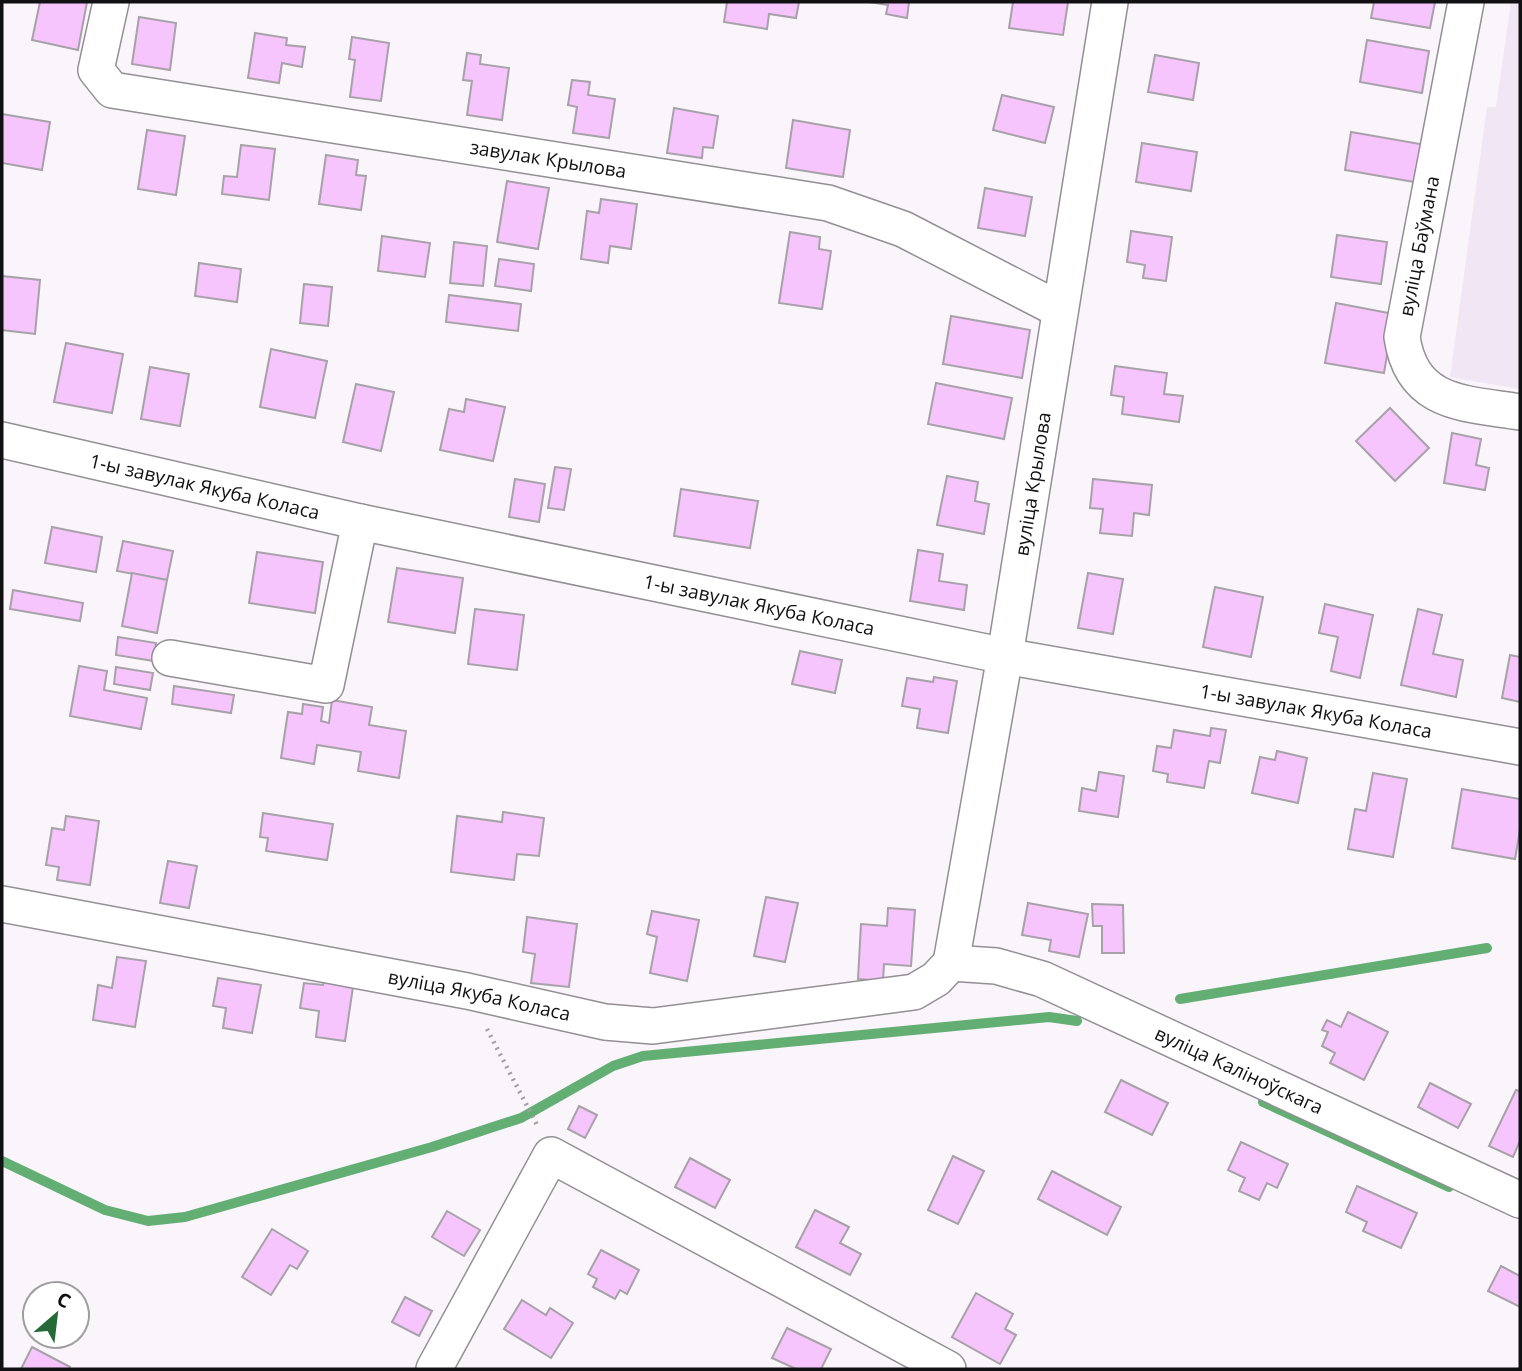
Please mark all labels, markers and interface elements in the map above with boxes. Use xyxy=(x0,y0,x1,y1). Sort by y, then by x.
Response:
street label: завулак Крылова xyxy=(468,134,628,184)
street label: вуліца Баўмана xyxy=(1393,174,1445,318)
street label: вуліца Крылова xyxy=(1008,410,1057,558)
street label: 1-ы завулак Якуба Коласа xyxy=(87,448,322,525)
street label: 1-ы завулак Якуба Коласа xyxy=(641,568,877,642)
street label: 1-ы завулак Якуба Коласа xyxy=(1198,678,1434,744)
street label: вуліца Якуба Коласа xyxy=(386,964,573,1027)
street label: вуліца Каліноўскага xyxy=(1151,1020,1327,1120)
north arrow xyxy=(21,1280,91,1350)
text: С xyxy=(53,1286,75,1314)

